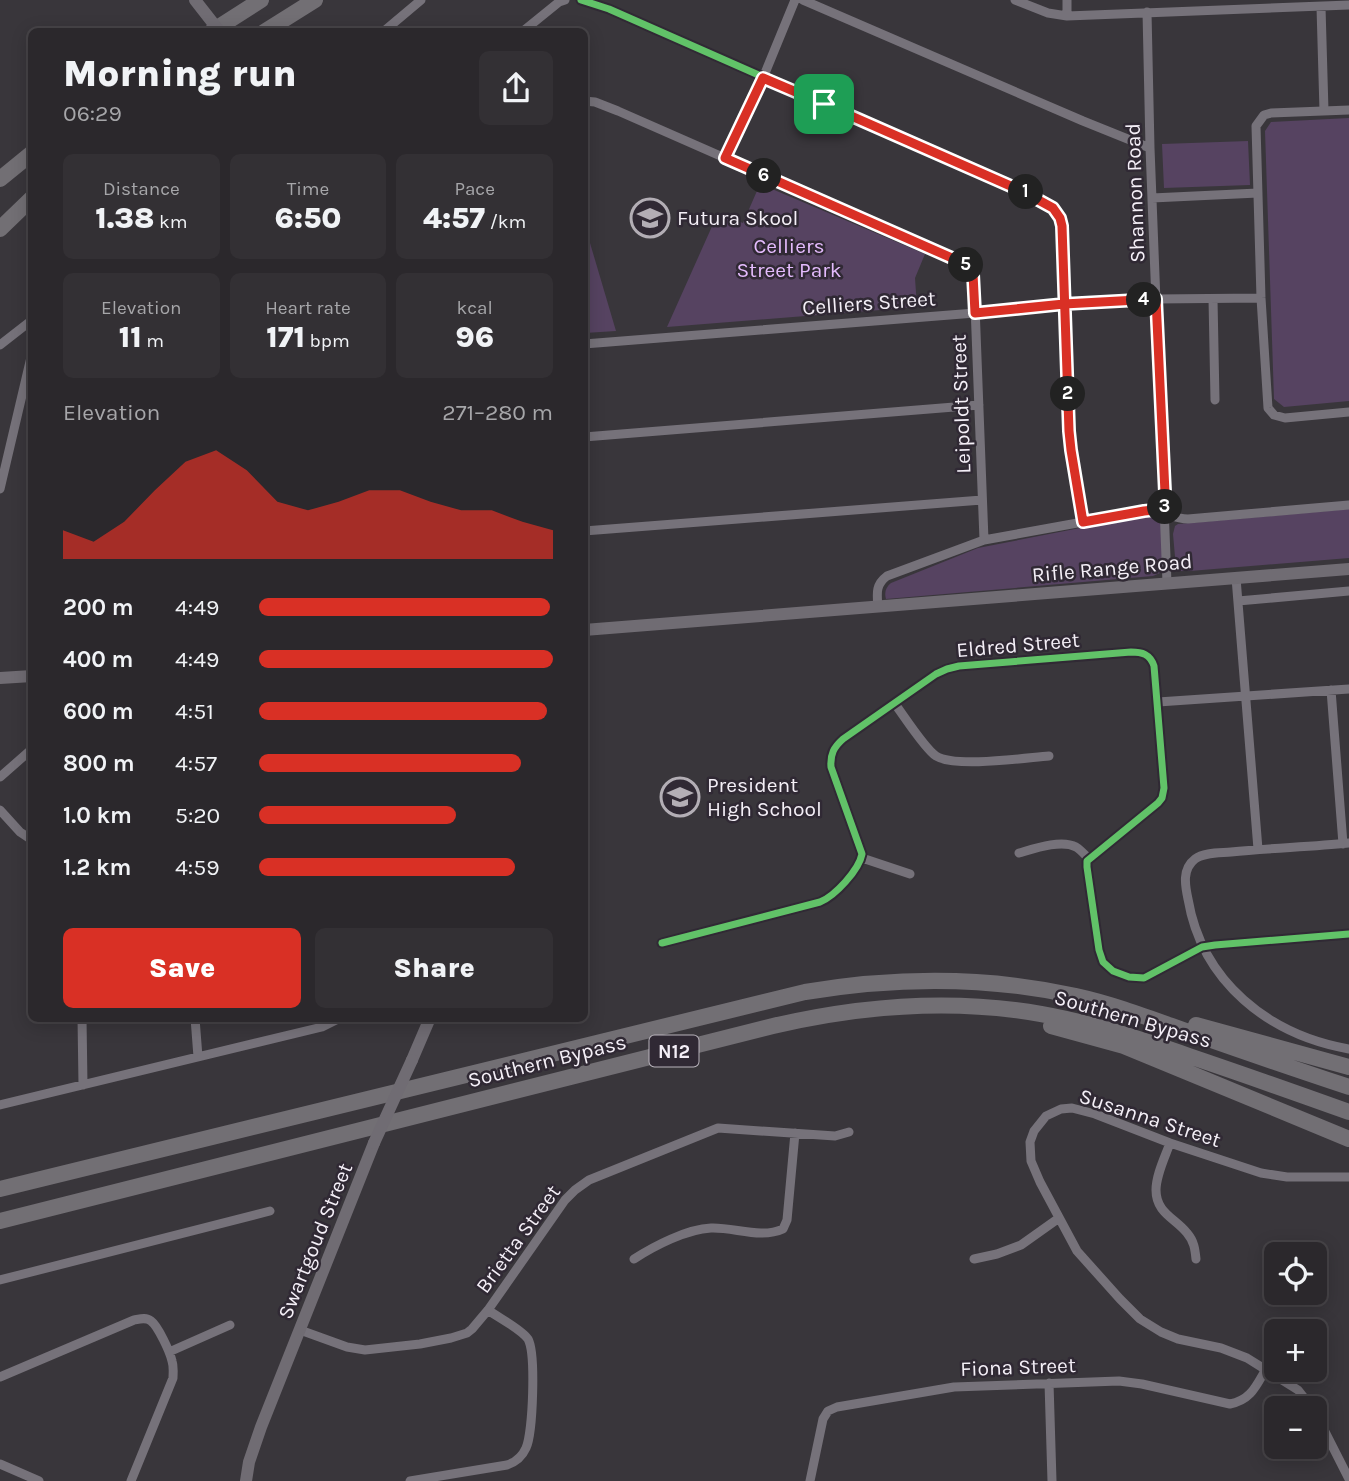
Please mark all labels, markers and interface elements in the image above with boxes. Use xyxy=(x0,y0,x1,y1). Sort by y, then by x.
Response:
text: Morning run xyxy=(63,51,297,96)
button: share xyxy=(479,51,553,125)
pin xyxy=(794,74,854,134)
icon: arrive xyxy=(805,85,843,123)
text: 06:29 xyxy=(63,100,122,127)
street label: Shannon Road xyxy=(1121,123,1149,263)
pin: 6 xyxy=(746,158,782,194)
text: 6 xyxy=(758,164,769,186)
pin: 1 xyxy=(1009,174,1044,210)
text: Distance xyxy=(103,178,180,200)
text: Time xyxy=(287,178,329,200)
text: Pace xyxy=(454,178,495,200)
text: 1 xyxy=(1022,180,1029,202)
school or university icon: Futura Skool xyxy=(629,197,671,239)
text: 1.38 xyxy=(95,200,154,236)
text: 6:50 xyxy=(275,200,341,236)
text: 4:57 xyxy=(423,200,485,236)
place label: Futura Skool xyxy=(677,206,798,230)
text: km xyxy=(154,211,187,233)
text: /km xyxy=(485,211,526,233)
park label: Celliers Street Park xyxy=(736,234,842,282)
pin: 5 xyxy=(948,247,984,282)
text: 5 xyxy=(960,253,971,275)
pin: 4 xyxy=(1126,282,1162,318)
street label: Celliers Street xyxy=(801,286,937,320)
text: 4 xyxy=(1138,288,1149,310)
text: Elevation xyxy=(101,297,182,319)
text: Heart rate xyxy=(265,297,351,319)
text: kcal xyxy=(457,297,493,319)
text: 11 xyxy=(119,319,142,355)
text: 171 xyxy=(266,319,305,355)
text: 96 xyxy=(455,319,494,355)
text: m xyxy=(142,330,164,352)
text: bpm xyxy=(305,330,350,352)
street label: Leipoldt Street xyxy=(947,334,975,474)
pin: 2 xyxy=(1050,376,1086,412)
text: 2 xyxy=(1062,382,1073,404)
text: Elevation xyxy=(63,399,160,426)
text: 271–280 m xyxy=(442,399,553,426)
pin: 3 xyxy=(1148,490,1182,524)
text: 3 xyxy=(1159,495,1170,517)
street label: Rifle Range Road xyxy=(1031,549,1193,587)
text: 200 m xyxy=(63,594,134,621)
text: 4:49 xyxy=(175,594,219,621)
street label: Eldred Street xyxy=(955,628,1081,662)
text: 400 m xyxy=(63,646,133,673)
text: 4:49 xyxy=(175,646,219,673)
text: 600 m xyxy=(63,698,134,725)
text: 4:51 xyxy=(175,698,214,725)
text: 800 m xyxy=(63,750,135,777)
text: 4:57 xyxy=(175,750,217,777)
place label: President High School xyxy=(707,773,822,821)
school or university icon: President High School xyxy=(659,776,701,818)
text: 1.0 km xyxy=(63,802,132,829)
text: 5:20 xyxy=(175,802,220,829)
text: 1.2 km xyxy=(63,854,131,881)
text: 4:59 xyxy=(175,854,219,881)
button: Save xyxy=(63,928,301,1008)
button: Share xyxy=(315,928,553,1008)
street label: Southern Bypass xyxy=(1052,985,1214,1053)
street label: Southern Bypass xyxy=(465,1030,629,1092)
road number: N12 xyxy=(650,1036,698,1066)
street label: Susanna Street xyxy=(1076,1084,1224,1152)
street label: Swartgoud Street xyxy=(273,1159,357,1322)
street label: Brietta Street xyxy=(471,1180,565,1298)
map controls xyxy=(1264,1242,1327,1459)
button: locate xyxy=(1264,1242,1327,1305)
button: + xyxy=(1264,1319,1327,1382)
street label: Fiona Street xyxy=(960,1353,1076,1381)
button: − xyxy=(1264,1396,1327,1459)

